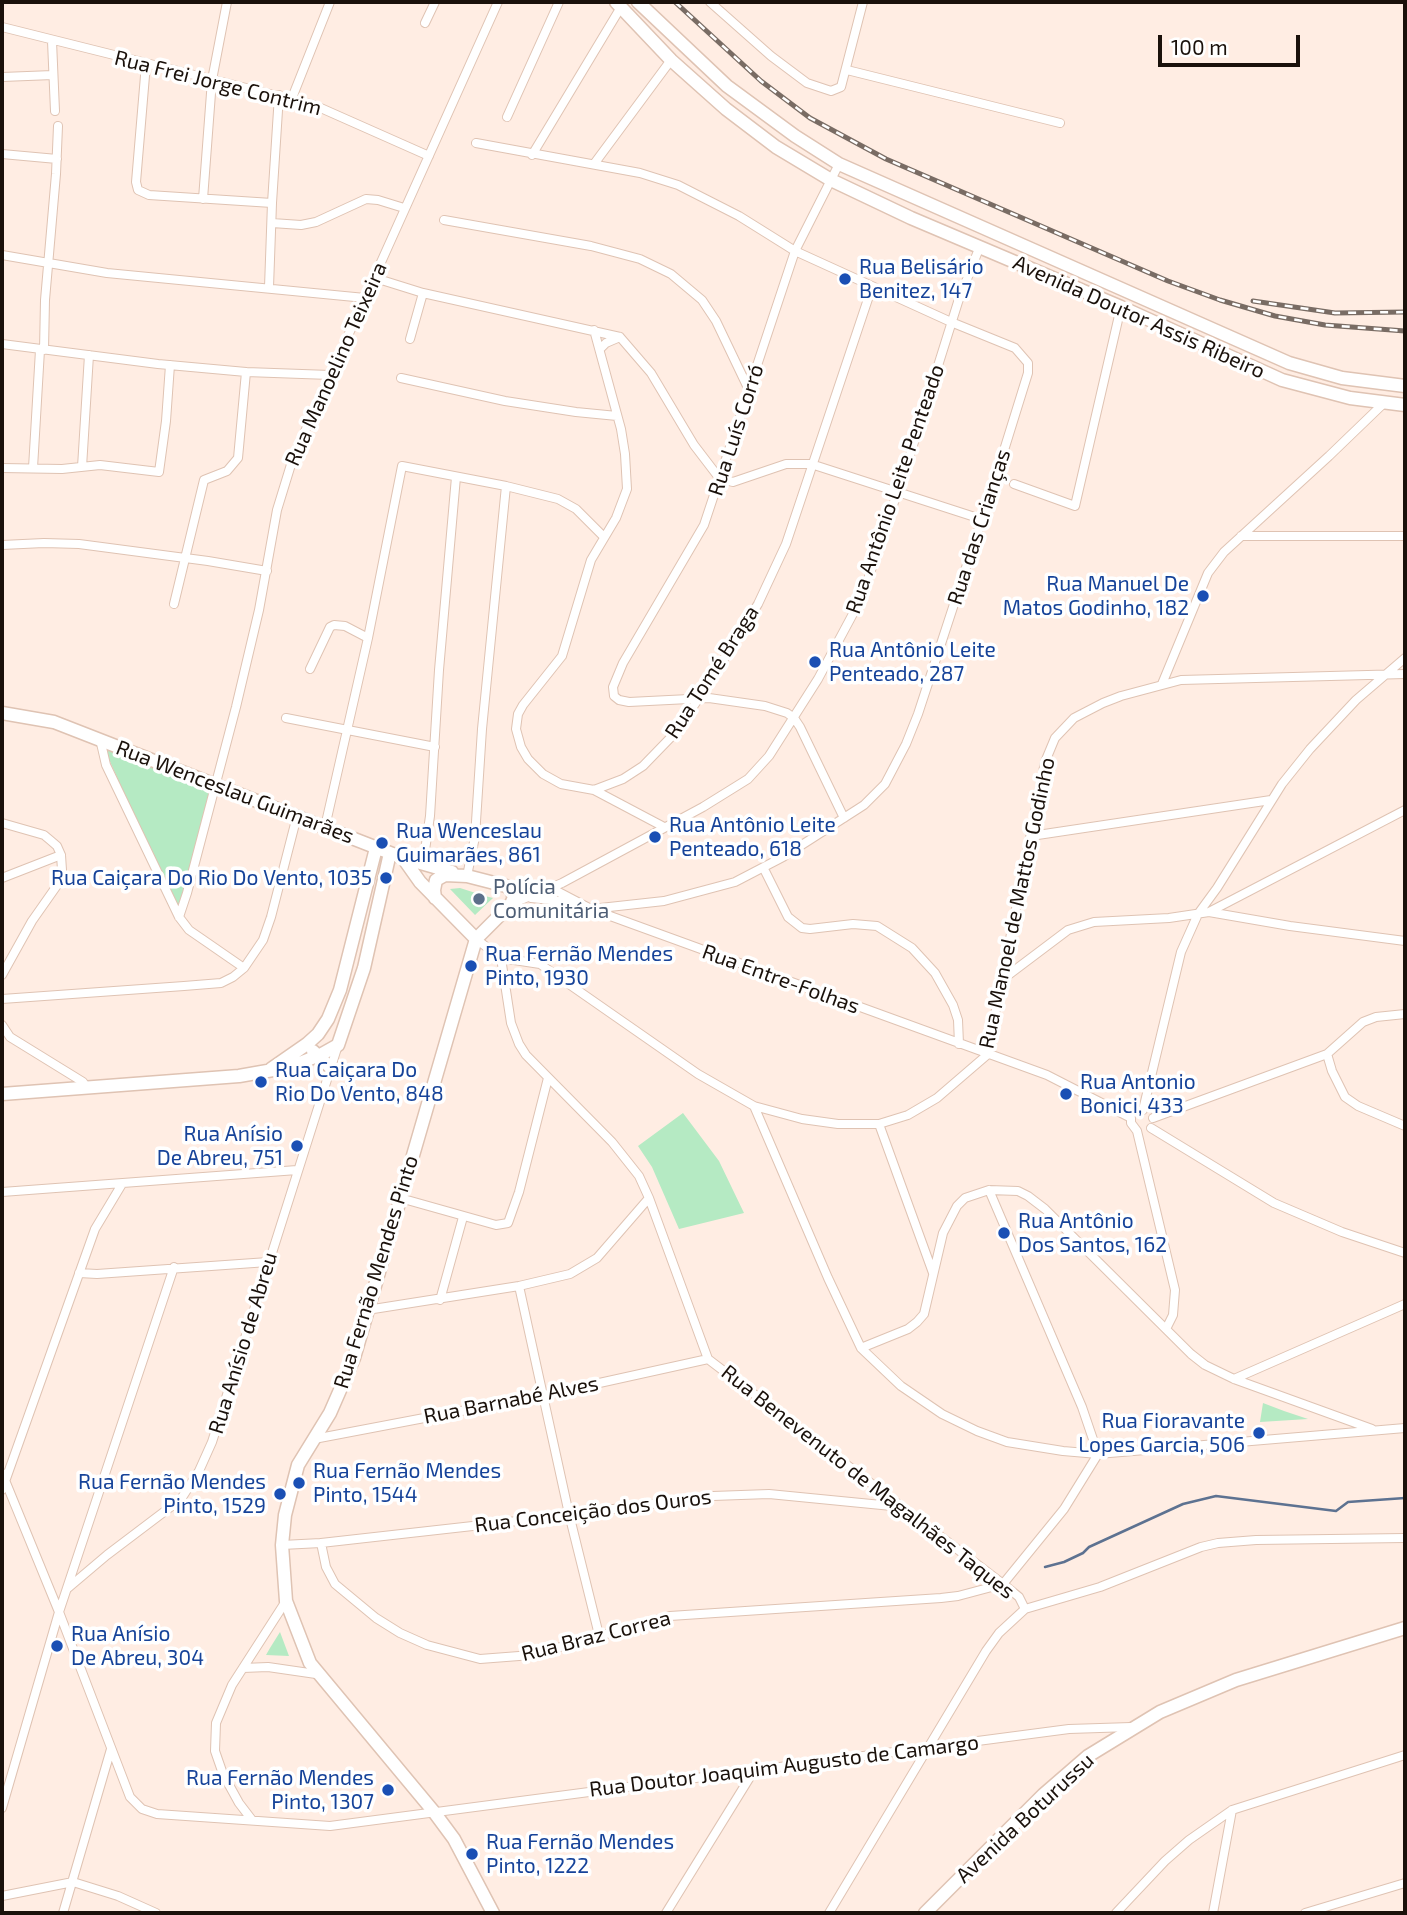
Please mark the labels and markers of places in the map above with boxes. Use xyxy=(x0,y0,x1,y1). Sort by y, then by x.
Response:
place label: Rua Belisário Benitez, 147 xyxy=(859,254,984,304)
marker: Rua Belisário Benitez, 147 xyxy=(837,271,853,287)
place label: Rua Manuel De Matos Godinho, 182 xyxy=(1003,571,1189,621)
marker: Rua Manuel De Matos Godinho, 182 xyxy=(1195,588,1211,604)
place label: Rua Antônio Leite Penteado, 287 xyxy=(829,637,996,687)
marker: Rua Antônio Leite Penteado, 287 xyxy=(807,654,823,670)
place label: Rua Antônio Leite Penteado, 618 xyxy=(669,812,836,862)
place label: Rua Wenceslau Guimarães, 861 xyxy=(396,818,542,868)
marker: Rua Antônio Leite Penteado, 618 xyxy=(647,829,663,845)
marker: Rua Wenceslau Guimarães, 861 xyxy=(374,835,390,851)
place label: Rua Caiçara Do Rio Do Vento, 1035 xyxy=(51,865,372,891)
marker: Rua Caiçara Do Rio Do Vento, 1035 xyxy=(378,870,394,886)
place label: Polícia Comunitária xyxy=(493,874,609,924)
marker: Polícia Comunitária xyxy=(471,891,487,907)
place label: Rua Fernão Mendes Pinto, 1930 xyxy=(485,941,673,991)
marker: Rua Fernão Mendes Pinto, 1930 xyxy=(463,958,479,974)
place label: Rua Caiçara Do Rio Do Vento, 848 xyxy=(275,1057,444,1107)
place label: Rua Antonio Bonici, 433 xyxy=(1080,1069,1196,1119)
marker: Rua Caiçara Do Rio Do Vento, 848 xyxy=(253,1074,269,1090)
marker: Rua Antonio Bonici, 433 xyxy=(1058,1086,1074,1102)
place label: Rua Anísio De Abreu, 751 xyxy=(157,1121,283,1171)
marker: Rua Anísio De Abreu, 751 xyxy=(289,1138,305,1154)
place label: Rua Antônio Dos Santos, 162 xyxy=(1018,1208,1167,1258)
marker: Rua Antônio Dos Santos, 162 xyxy=(996,1225,1012,1241)
place label: Rua Fioravante Lopes Garcia, 506 xyxy=(1078,1408,1245,1458)
marker: Rua Fioravante Lopes Garcia, 506 xyxy=(1251,1425,1267,1441)
place label: Rua Fernão Mendes Pinto, 1544 xyxy=(313,1458,501,1508)
place label: Rua Fernão Mendes Pinto, 1529 xyxy=(78,1469,266,1519)
marker: Rua Fernão Mendes Pinto, 1544 xyxy=(291,1475,307,1491)
marker: Rua Fernão Mendes Pinto, 1529 xyxy=(272,1486,288,1502)
place label: Rua Anísio De Abreu, 304 xyxy=(71,1621,204,1671)
marker: Rua Anísio De Abreu, 304 xyxy=(49,1638,65,1654)
place label: Rua Fernão Mendes Pinto, 1307 xyxy=(186,1765,374,1815)
marker: Rua Fernão Mendes Pinto, 1307 xyxy=(380,1782,396,1798)
place label: Rua Fernão Mendes Pinto, 1222 xyxy=(486,1829,674,1879)
marker: Rua Fernão Mendes Pinto, 1222 xyxy=(464,1846,480,1862)

